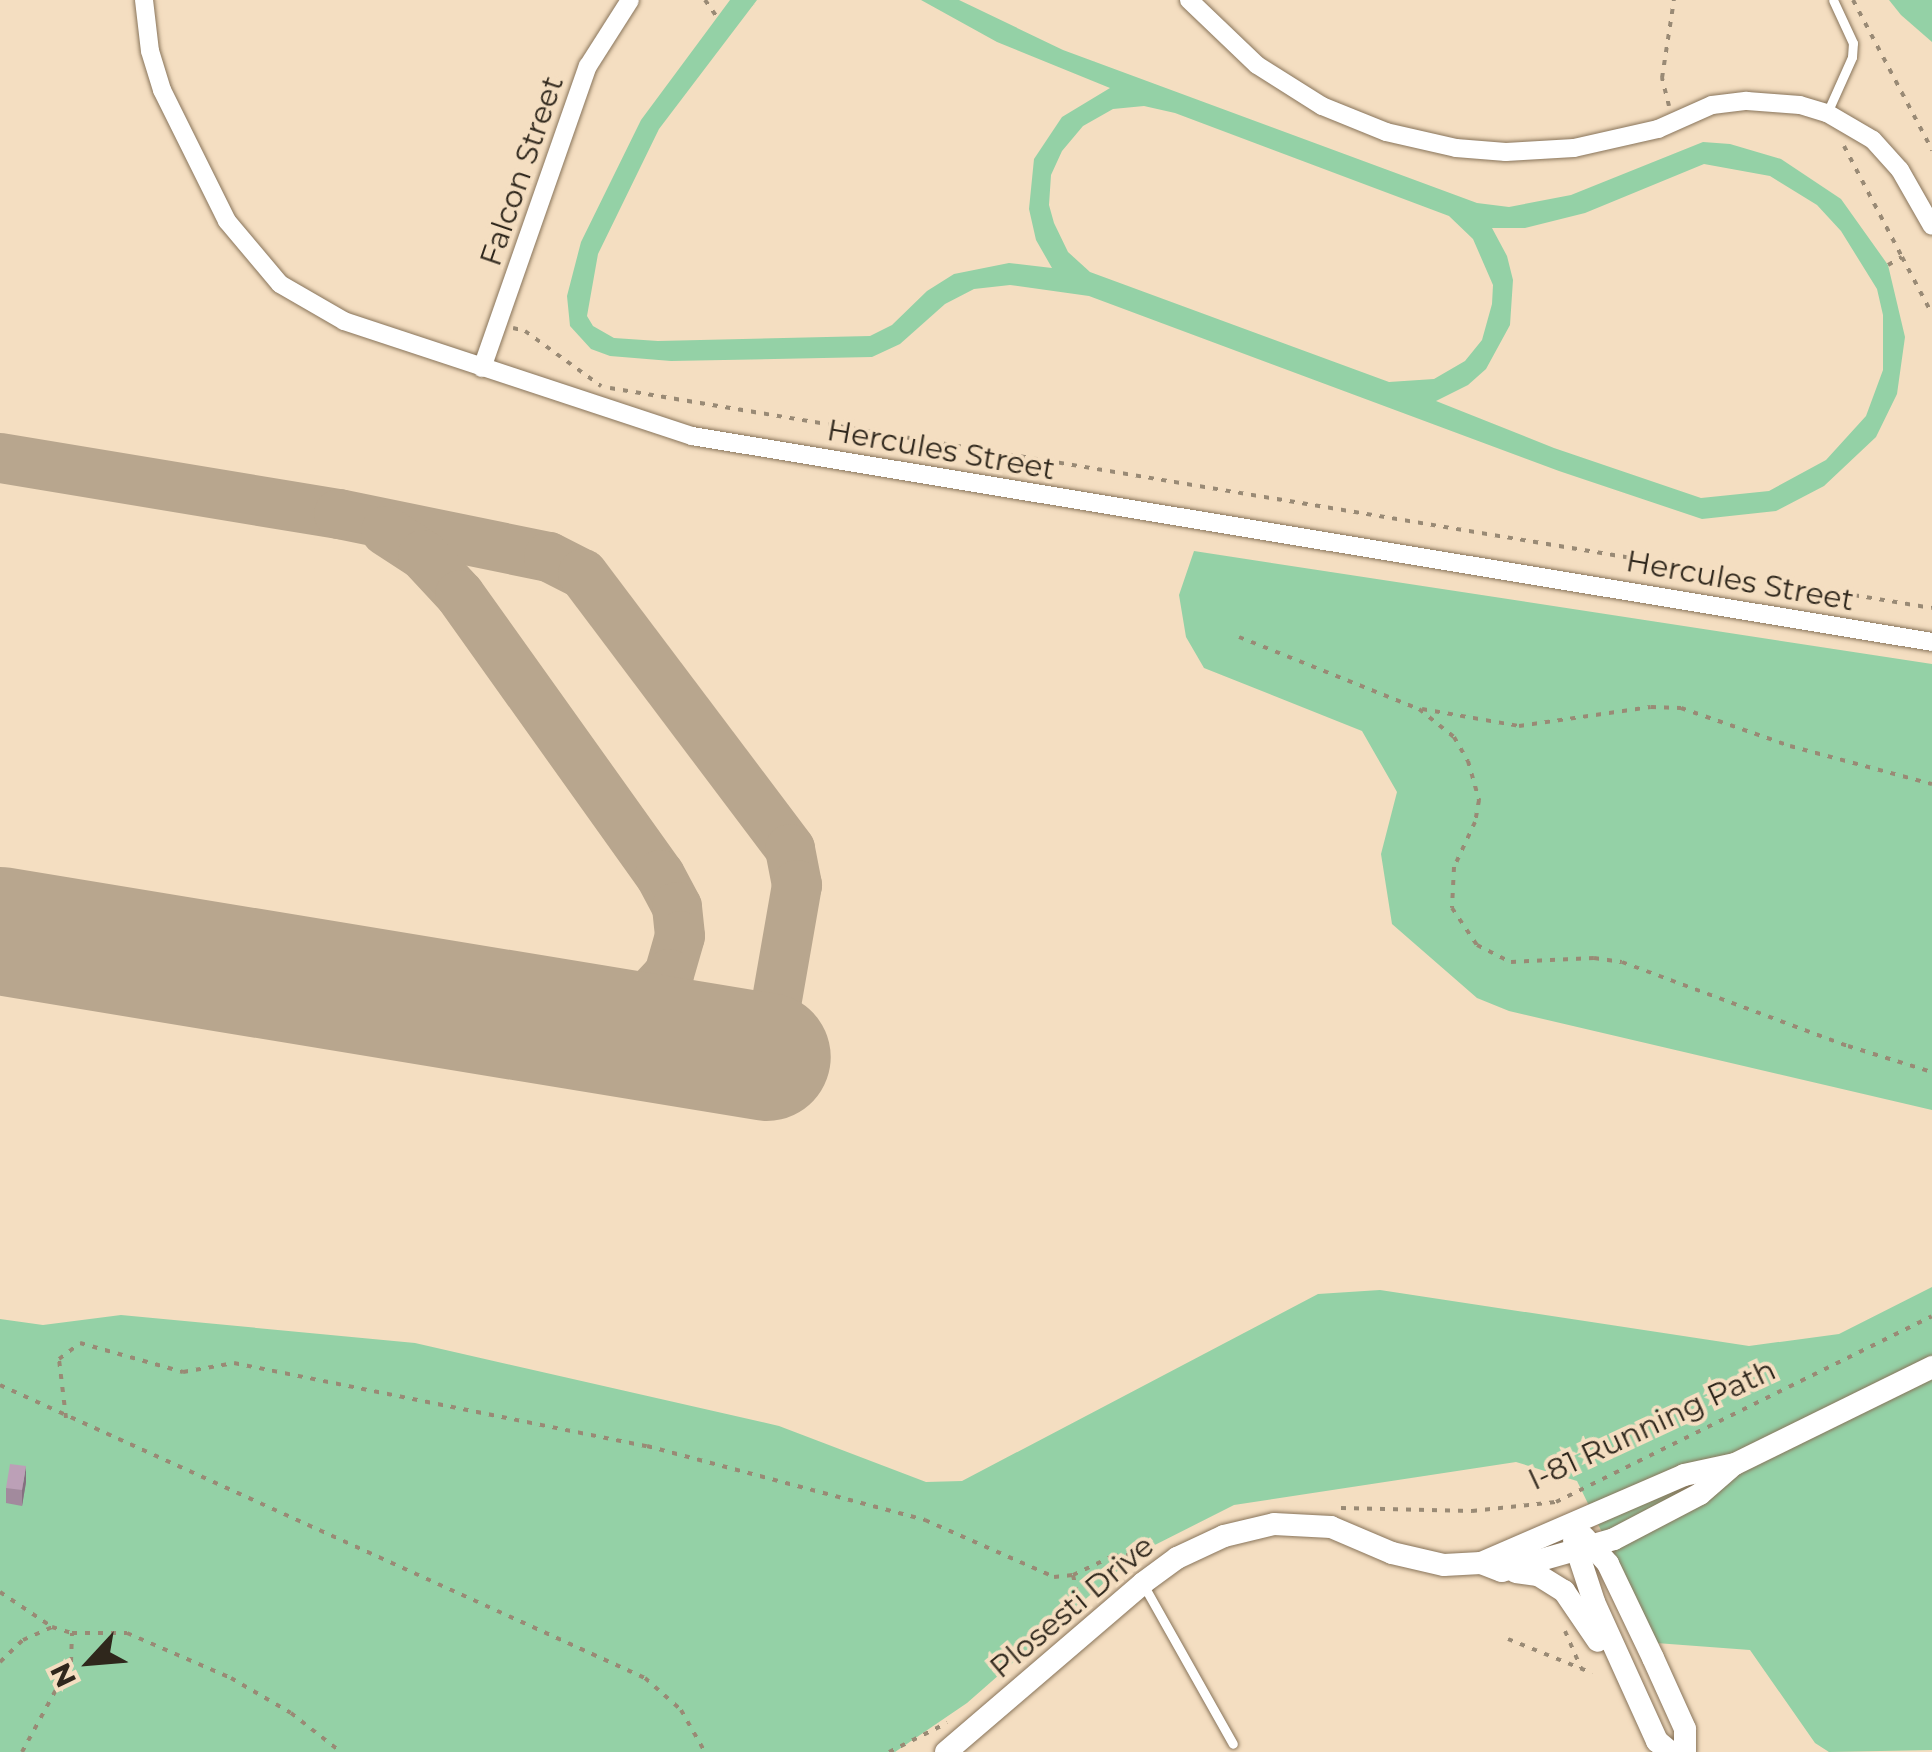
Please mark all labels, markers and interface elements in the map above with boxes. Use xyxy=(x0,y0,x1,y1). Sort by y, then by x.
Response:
street label: Falcon Street xyxy=(473,71,571,271)
street label: Hercules Street xyxy=(824,412,1058,488)
street label: Hercules Street xyxy=(1623,543,1857,619)
street label: I-81 Running Path xyxy=(1523,1352,1781,1498)
street label: Plosesti Drive xyxy=(983,1528,1161,1686)
north arrow xyxy=(40,1612,140,1712)
text: N xyxy=(43,1658,83,1693)

